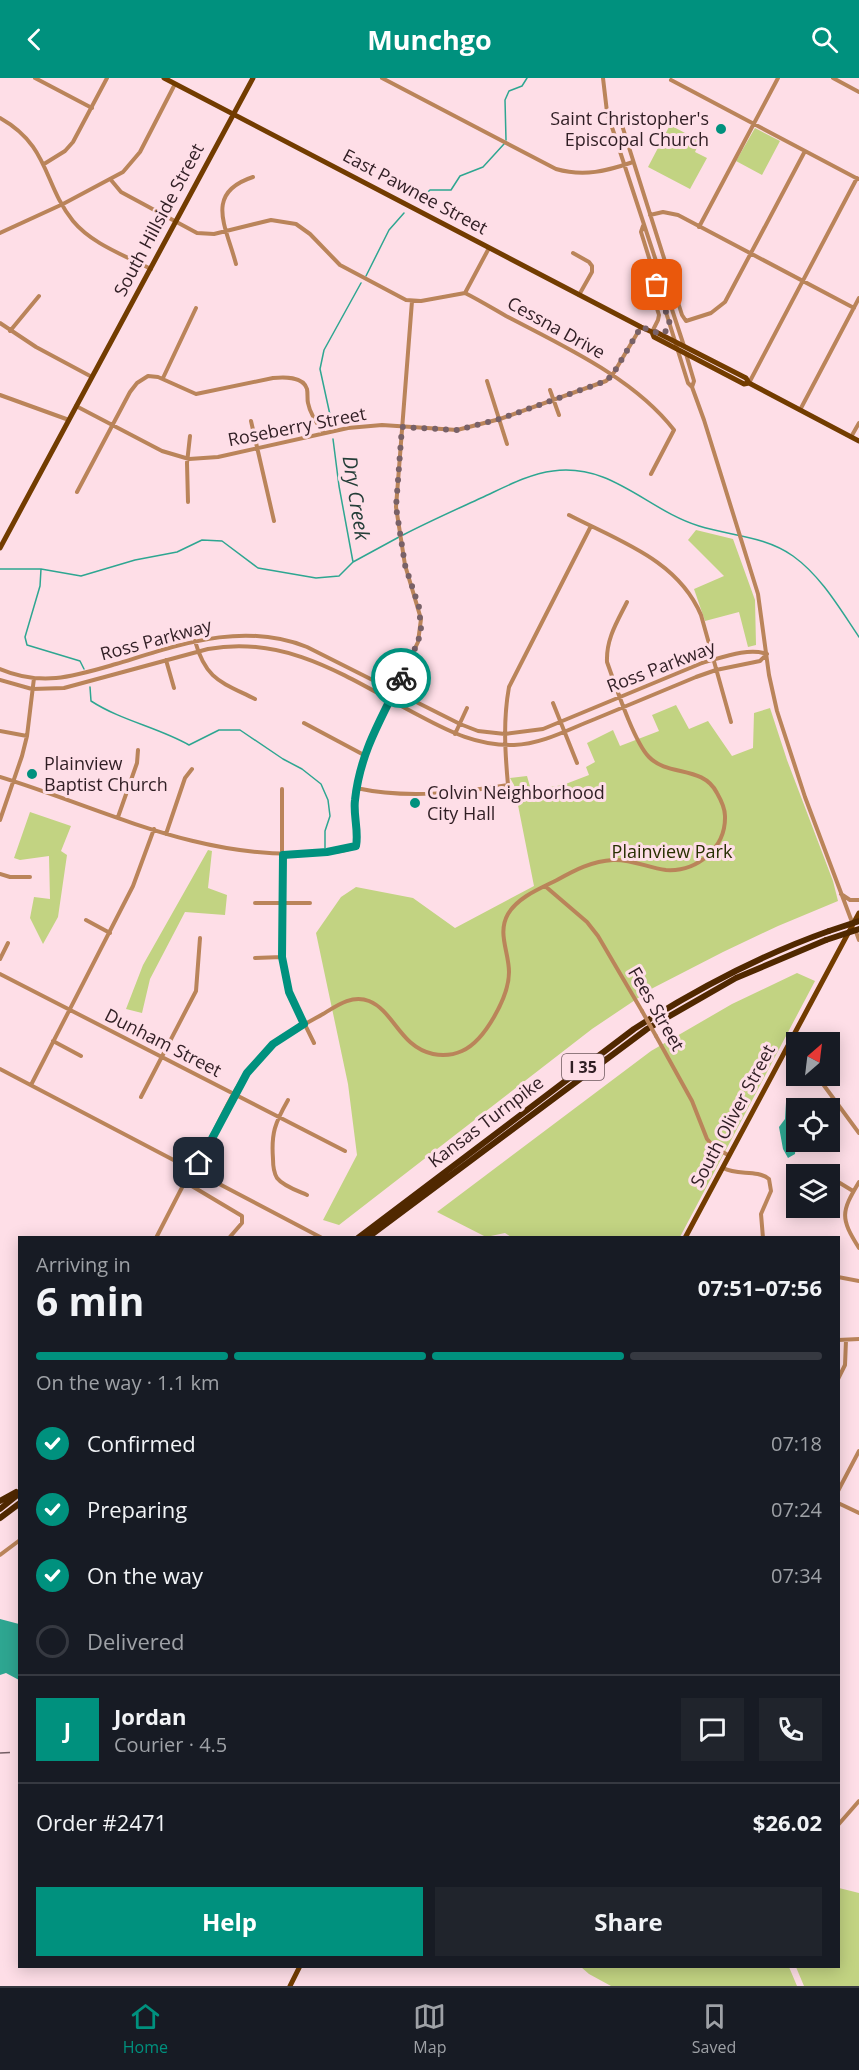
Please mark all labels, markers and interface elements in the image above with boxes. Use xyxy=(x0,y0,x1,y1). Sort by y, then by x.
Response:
text: Munchgo xyxy=(367,21,492,58)
icon: back xyxy=(18,23,51,56)
icon: search xyxy=(808,23,841,56)
place label: Saint Christopher's Episcopal Church xyxy=(550,106,709,151)
marker: Saint Christopher's Episcopal Church xyxy=(714,122,728,136)
street label: South Hillside Street xyxy=(108,139,209,300)
street label: East Pawnee Street xyxy=(339,143,492,239)
pin xyxy=(631,259,682,310)
icon: bag xyxy=(640,268,673,301)
street label: Cessna Drive xyxy=(503,290,610,364)
street label: Roseberry Street xyxy=(226,401,368,451)
water label: Dry Creek xyxy=(337,454,377,543)
street label: Ross Parkway xyxy=(97,612,215,665)
street label: Ross Parkway xyxy=(603,634,719,698)
courier xyxy=(371,648,431,708)
icon: bike xyxy=(385,662,418,695)
place label: Plainview Baptist Church xyxy=(44,751,168,796)
marker: Plainview Baptist Church xyxy=(25,767,39,781)
place label: Colvin Neighborhood City Hall xyxy=(427,780,605,825)
marker: Colvin Neighborhood City Hall xyxy=(408,796,422,810)
park label: Plainview Park xyxy=(612,839,733,863)
street label: Fees Street xyxy=(623,962,691,1055)
street label: Dunham Street xyxy=(101,1002,226,1082)
north arrow xyxy=(786,1032,840,1086)
map controls xyxy=(786,1032,840,1218)
street label: South Oliver Street xyxy=(684,1040,780,1191)
road number: I 35 xyxy=(562,1054,604,1080)
street label: Kansas Turnpike xyxy=(423,1070,548,1172)
button: locate xyxy=(786,1098,840,1152)
pin xyxy=(173,1137,224,1188)
icon: home xyxy=(182,1146,215,1179)
button: layers xyxy=(786,1164,840,1218)
text: Arriving in xyxy=(36,1251,131,1278)
text: 07:51–07:56 xyxy=(698,1272,822,1302)
text: 6 min xyxy=(36,1274,144,1327)
text: On the way · 1.1 km xyxy=(36,1369,219,1396)
icon: check xyxy=(36,1427,69,1460)
text: Confirmed xyxy=(87,1428,196,1458)
text: 07:18 xyxy=(771,1430,822,1457)
icon: check xyxy=(36,1493,69,1526)
text: Preparing xyxy=(87,1494,187,1524)
text: 07:24 xyxy=(771,1496,822,1523)
icon: check xyxy=(36,1559,69,1592)
text: On the way xyxy=(87,1560,203,1590)
text: 07:34 xyxy=(771,1562,822,1589)
text: Delivered xyxy=(87,1626,185,1656)
button: chat xyxy=(681,1698,744,1761)
button: phone xyxy=(759,1698,822,1761)
text: Jordan xyxy=(114,1701,187,1731)
text: J xyxy=(64,1714,71,1744)
text: Courier · 4.5 xyxy=(114,1731,227,1758)
text: Order #2471 xyxy=(36,1807,167,1837)
text: $26.02 xyxy=(753,1807,822,1837)
button: Help xyxy=(36,1887,423,1956)
button: Share xyxy=(435,1887,822,1956)
tab: Home xyxy=(123,2000,168,2058)
tab: Map xyxy=(413,2000,446,2058)
tab: Saved xyxy=(692,2000,736,2058)

